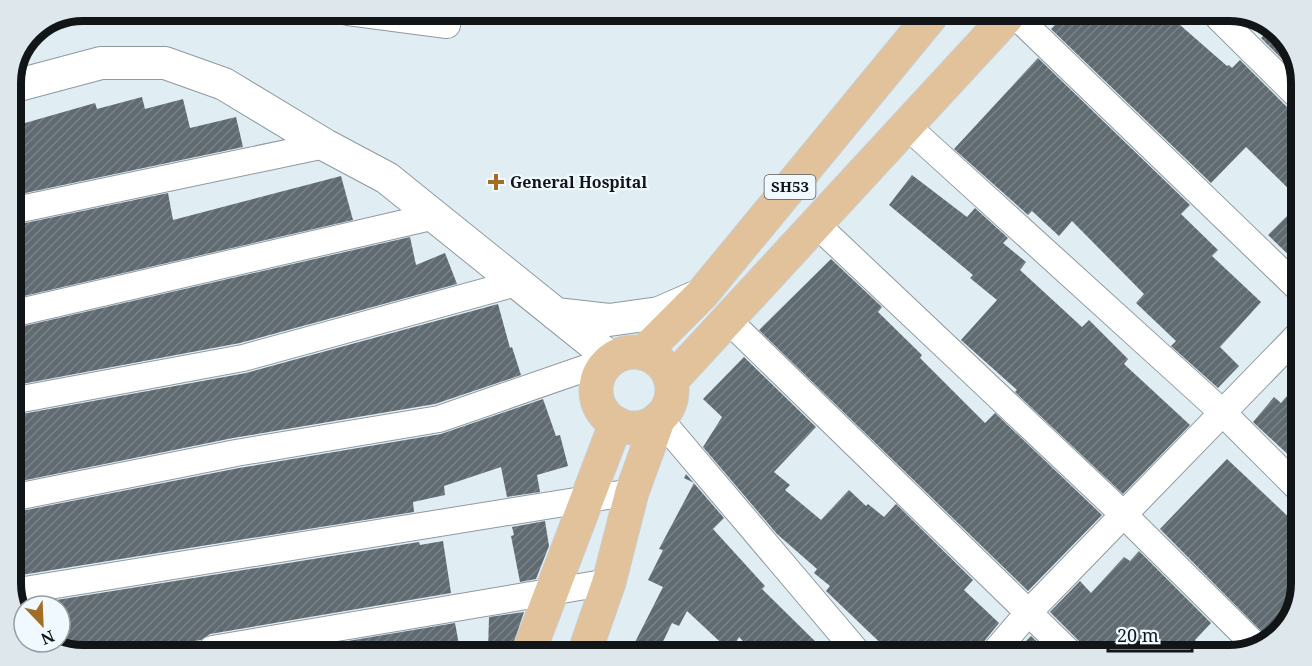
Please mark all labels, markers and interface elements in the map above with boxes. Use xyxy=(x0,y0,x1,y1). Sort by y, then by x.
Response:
place label: General Hospital xyxy=(510,171,647,193)
marker: General Hospital xyxy=(487,173,505,191)
road number: SH53 xyxy=(764,175,816,199)
north arrow xyxy=(12,594,72,654)
scale bar xyxy=(1108,615,1192,653)
text: 20 m xyxy=(1117,623,1159,647)
text: N xyxy=(37,625,58,651)

